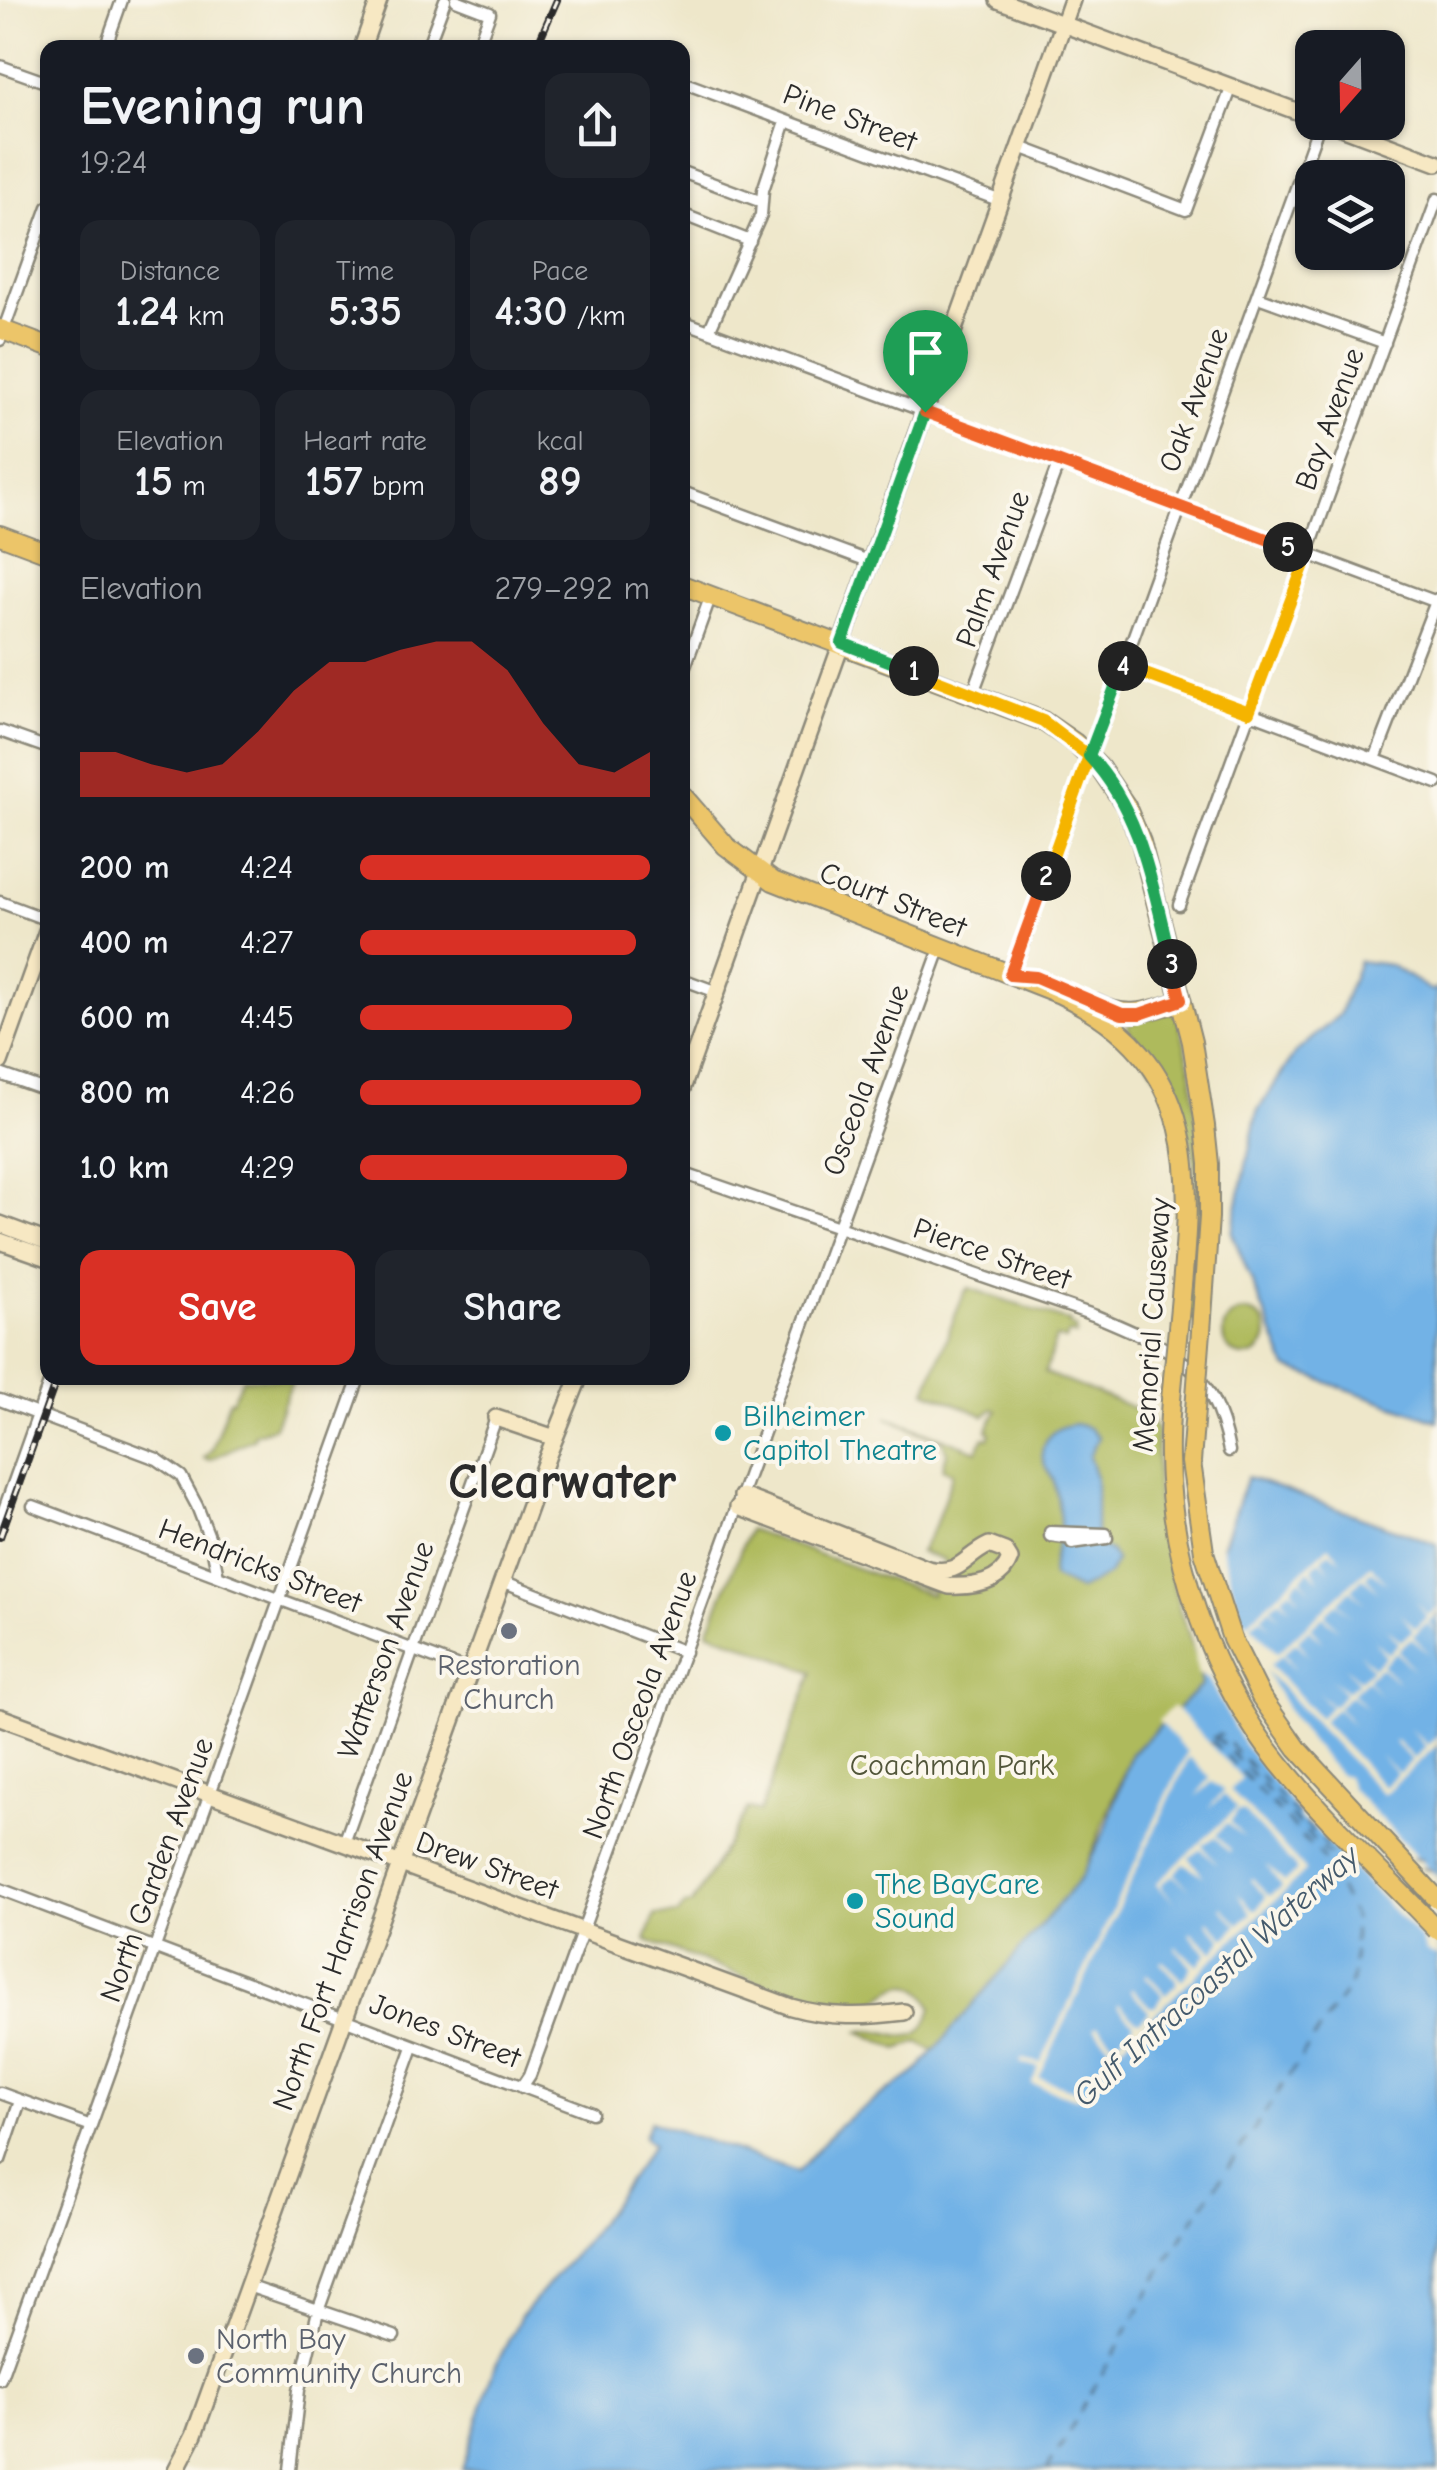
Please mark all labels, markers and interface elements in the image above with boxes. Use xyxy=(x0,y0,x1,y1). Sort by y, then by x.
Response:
north arrow xyxy=(1295,30,1405,140)
map controls xyxy=(1295,30,1405,270)
button: share xyxy=(545,73,650,178)
text: Evening run xyxy=(80,74,365,138)
street label: Pine Street xyxy=(778,77,923,160)
text: 19:24 xyxy=(80,144,148,181)
button: layers xyxy=(1295,160,1405,270)
text: Distance xyxy=(120,255,220,287)
text: Time xyxy=(336,255,394,287)
text: Pace xyxy=(532,255,588,287)
text: 1.24 xyxy=(115,287,179,336)
text: 5:35 xyxy=(328,287,402,336)
text: 4:30 xyxy=(494,287,567,336)
text: km xyxy=(179,300,225,332)
text: /km xyxy=(567,300,626,332)
pin xyxy=(883,310,968,413)
street label: Oak Avenue xyxy=(1152,323,1236,477)
icon: arrive xyxy=(898,325,953,380)
street label: Bay Avenue xyxy=(1288,343,1372,495)
text: Elevation xyxy=(116,425,224,457)
text: Heart rate xyxy=(303,425,427,457)
text: kcal xyxy=(536,425,584,457)
text: 15 xyxy=(134,457,173,506)
text: 157 xyxy=(305,457,363,506)
text: 89 xyxy=(538,457,582,506)
text: m xyxy=(173,470,206,502)
text: bpm xyxy=(363,470,425,502)
street label: Palm Avenue xyxy=(949,486,1037,652)
pin: 5 xyxy=(1263,522,1313,572)
text: 5 xyxy=(1281,531,1295,563)
text: Elevation xyxy=(80,570,203,607)
text: 279–292 m xyxy=(494,570,650,607)
pin: 4 xyxy=(1098,641,1148,691)
pin: 1 xyxy=(889,646,939,696)
text: 4 xyxy=(1116,650,1130,682)
text: 1 xyxy=(908,655,920,687)
text: 200 m xyxy=(80,849,169,886)
text: 4:24 xyxy=(240,849,293,886)
pin: 2 xyxy=(1021,851,1071,901)
street label: Court Street xyxy=(814,855,973,946)
text: 2 xyxy=(1039,860,1053,892)
text: 400 m xyxy=(80,924,168,961)
text: 4:27 xyxy=(240,924,293,961)
pin: 3 xyxy=(1147,939,1197,989)
text: 3 xyxy=(1165,948,1179,980)
street label: Osceola Avenue xyxy=(815,980,917,1180)
text: 600 m xyxy=(80,999,170,1036)
text: 4:45 xyxy=(240,999,294,1036)
text: 800 m xyxy=(80,1074,170,1111)
text: 4:26 xyxy=(240,1074,295,1111)
text: 1.0 km xyxy=(80,1149,169,1186)
text: 4:29 xyxy=(240,1149,295,1186)
street label: Memorial Causeway xyxy=(1126,1196,1178,1453)
street label: Pierce Street xyxy=(909,1211,1077,1298)
button: Save xyxy=(80,1250,355,1365)
button: Share xyxy=(375,1250,650,1365)
place label: Bilheimer Capitol Theatre xyxy=(743,1399,937,1468)
marker: Bilheimer Capitol Theatre xyxy=(712,1422,734,1444)
district label: Clearwater xyxy=(448,1453,676,1511)
street label: Hendricks Street xyxy=(154,1511,368,1621)
street label: Watterson Avenue xyxy=(330,1536,442,1764)
street label: North Osceola Avenue xyxy=(575,1566,705,1844)
marker: Restoration Church xyxy=(498,1620,520,1642)
place label: Restoration Church xyxy=(437,1648,581,1717)
street label: North Garden Avenue xyxy=(93,1733,221,2007)
park label: Coachman Park xyxy=(850,1748,1055,1783)
street label: North Fort Harrison Avenue xyxy=(265,1767,421,2115)
street label: Drew Street xyxy=(411,1824,564,1908)
water label: Gulf Intracoastal Waterway xyxy=(1066,1837,1368,2114)
place label: The BayCare Sound xyxy=(875,1867,1040,1936)
marker: The BayCare Sound xyxy=(844,1890,866,1912)
street label: Jones Street xyxy=(365,1986,527,2076)
place label: North Bay Community Church xyxy=(216,2322,462,2391)
marker: North Bay Community Church xyxy=(185,2345,207,2367)

